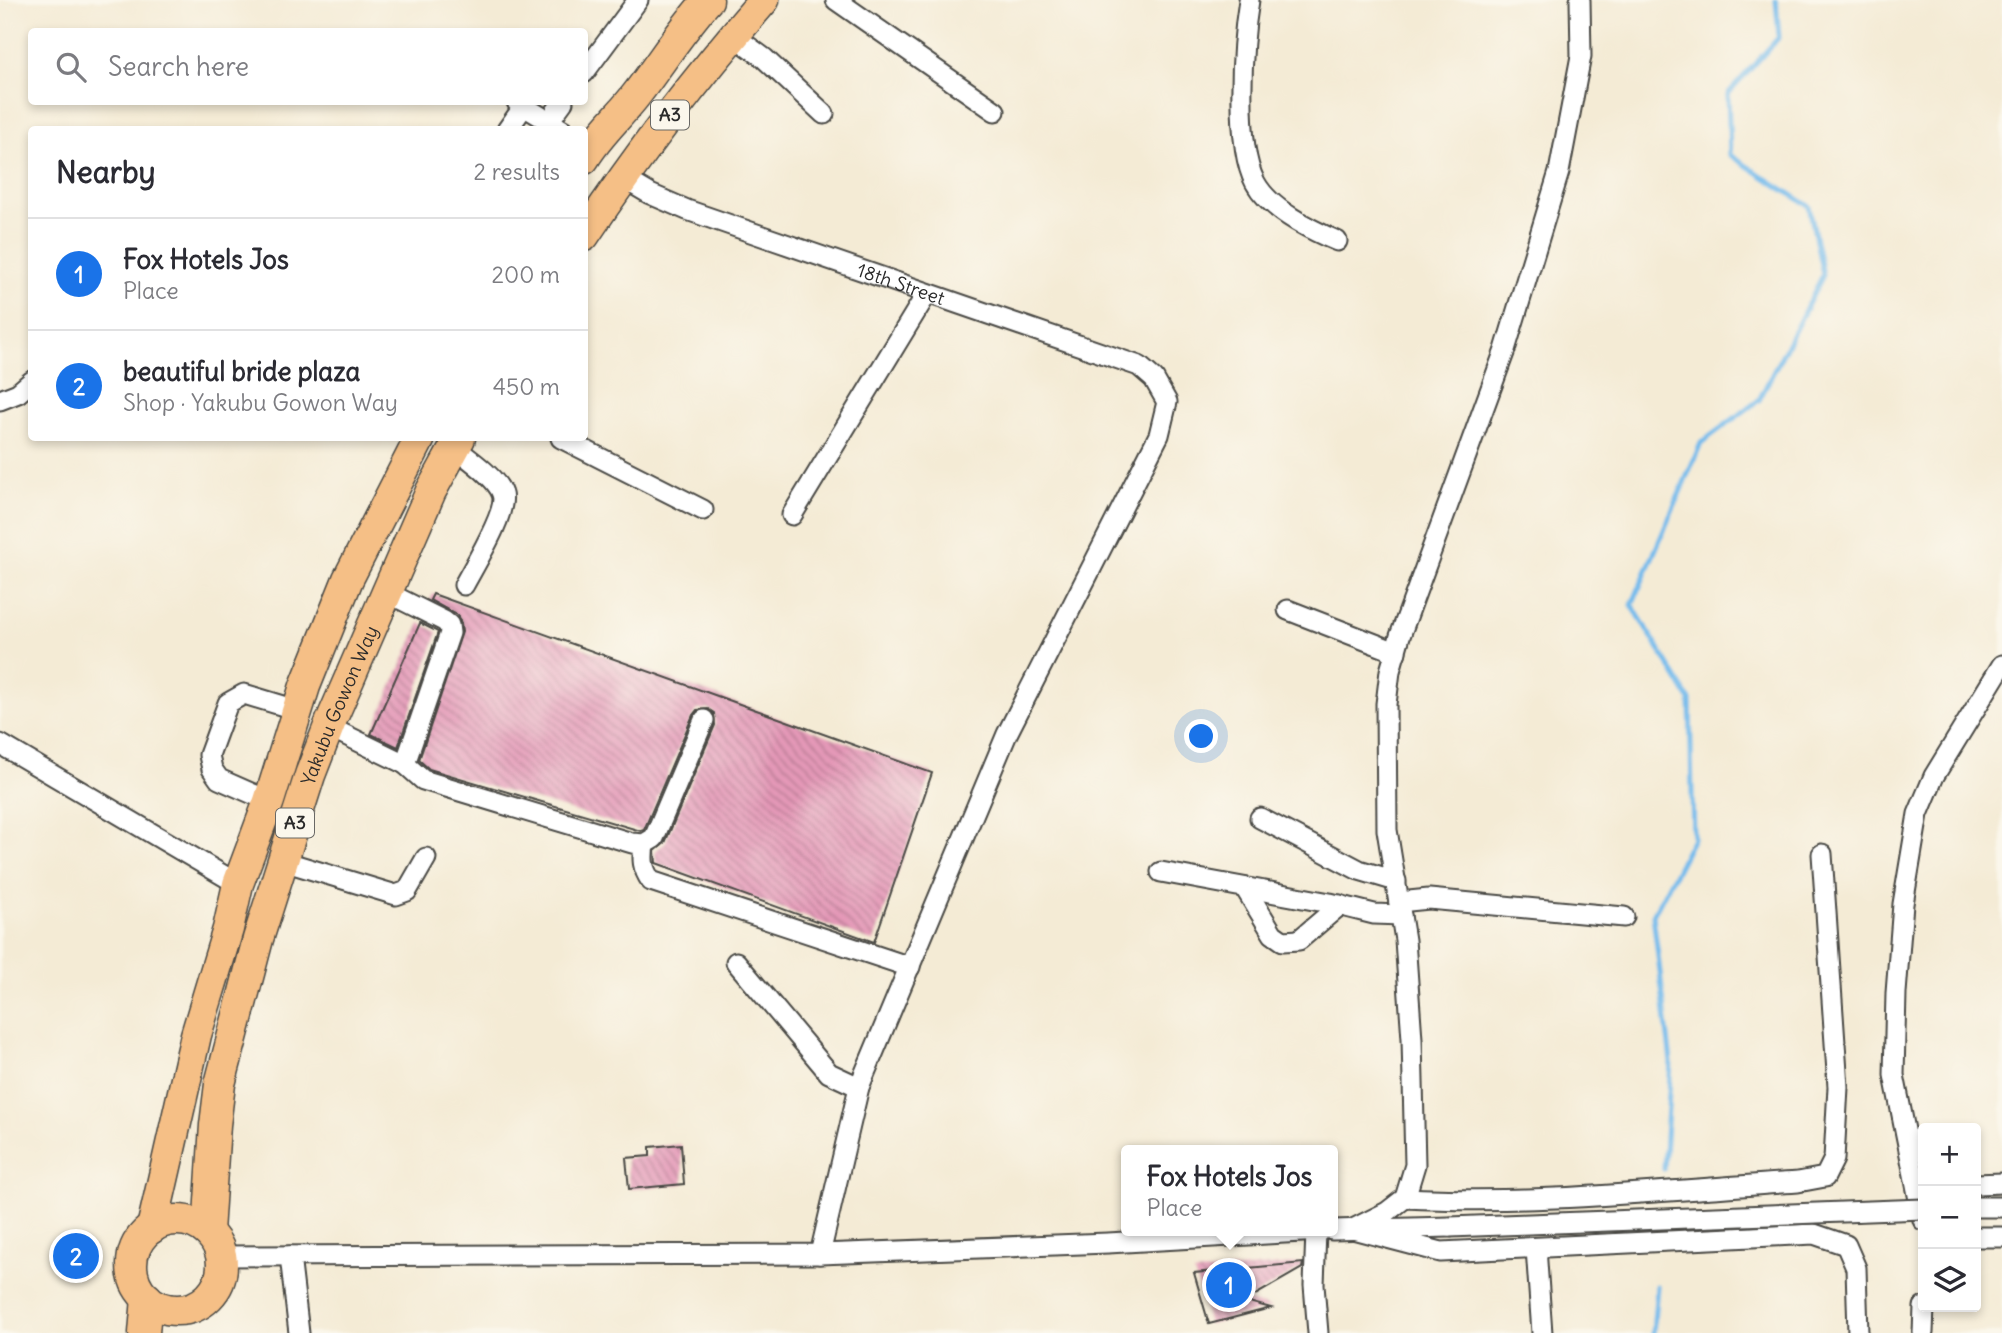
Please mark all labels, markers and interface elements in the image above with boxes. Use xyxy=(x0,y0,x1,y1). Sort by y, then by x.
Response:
search box xyxy=(28,28,588,105)
icon: search xyxy=(52,48,90,86)
text: Search here xyxy=(108,50,249,83)
road number: A3 xyxy=(651,100,689,130)
text: Nearby xyxy=(56,153,156,191)
text: 2 results xyxy=(474,157,560,186)
text: Fox Hotels Jos xyxy=(123,243,289,276)
street label: 18th Street xyxy=(854,258,948,310)
text: 1 xyxy=(74,260,84,289)
text: 200 m xyxy=(491,260,560,289)
text: Place xyxy=(123,276,179,305)
text: beautiful bride plaza xyxy=(123,355,360,388)
text: 2 xyxy=(73,372,85,401)
text: 450 m xyxy=(493,372,560,401)
text: Shop · Yakubu Gowon Way xyxy=(123,388,398,417)
street label: Yakubu Gowon Way xyxy=(296,622,383,788)
your location xyxy=(1184,719,1218,753)
road number: A3 xyxy=(276,808,314,838)
map controls xyxy=(1918,1123,1981,1312)
button: + xyxy=(1918,1123,1981,1186)
popup xyxy=(1121,1145,1338,1236)
text: Fox Hotels Jos xyxy=(1147,1160,1312,1193)
button: − xyxy=(1918,1186,1981,1249)
text: Place xyxy=(1147,1193,1202,1222)
pin: 2 xyxy=(53,1230,99,1282)
button: layers xyxy=(1918,1249,1981,1312)
pin: 1 xyxy=(1206,1259,1252,1311)

